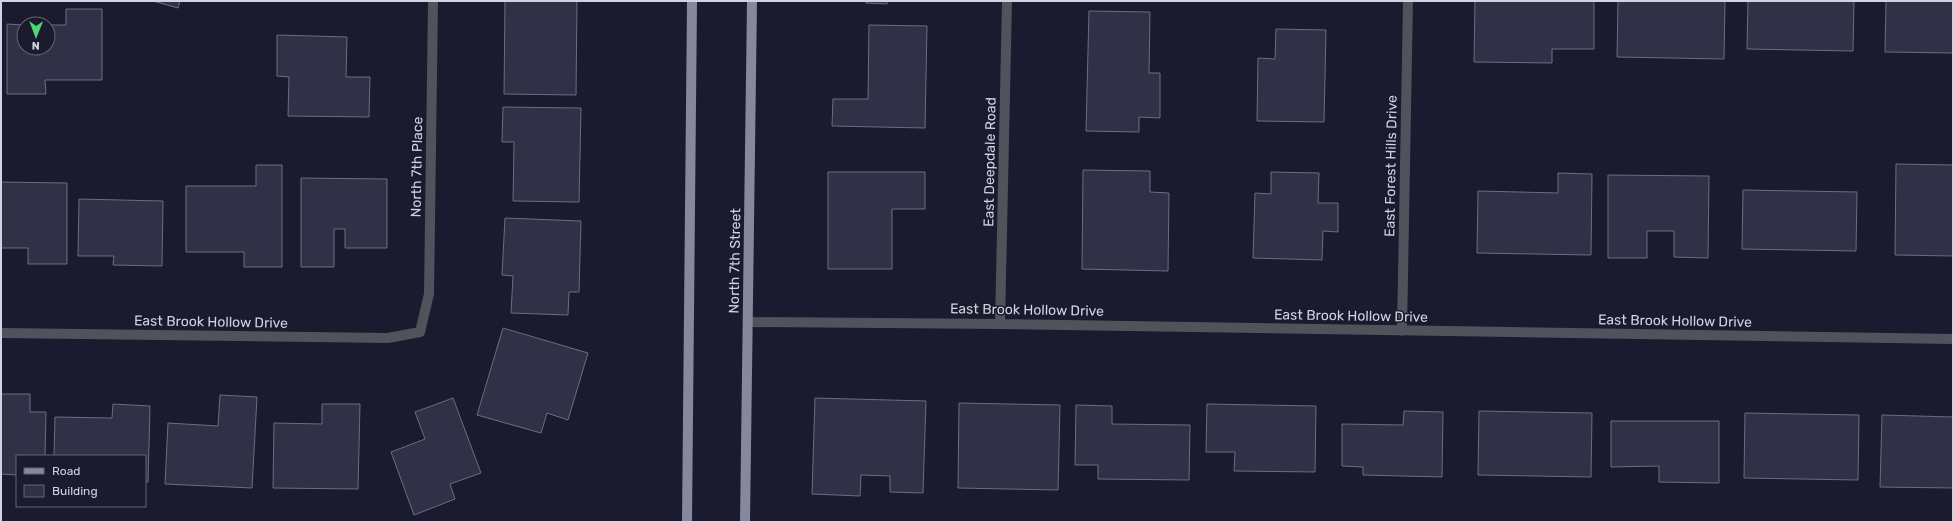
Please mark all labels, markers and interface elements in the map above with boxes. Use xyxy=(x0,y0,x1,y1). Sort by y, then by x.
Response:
north arrow xyxy=(16,16,56,56)
text: N xyxy=(32,39,40,52)
street label: East Forest Hills Drive xyxy=(1381,95,1401,237)
street label: East Deepdale Road xyxy=(980,97,1000,227)
street label: North 7th Place xyxy=(408,116,426,218)
street label: North 7th Street xyxy=(726,208,744,314)
street label: East Brook Hollow Drive xyxy=(950,300,1104,320)
street label: East Brook Hollow Drive xyxy=(1274,306,1428,326)
street label: East Brook Hollow Drive xyxy=(1598,311,1752,331)
street label: East Brook Hollow Drive xyxy=(134,312,288,332)
legend xyxy=(16,455,146,507)
text: Road xyxy=(52,464,80,478)
text: Building xyxy=(52,484,98,498)

